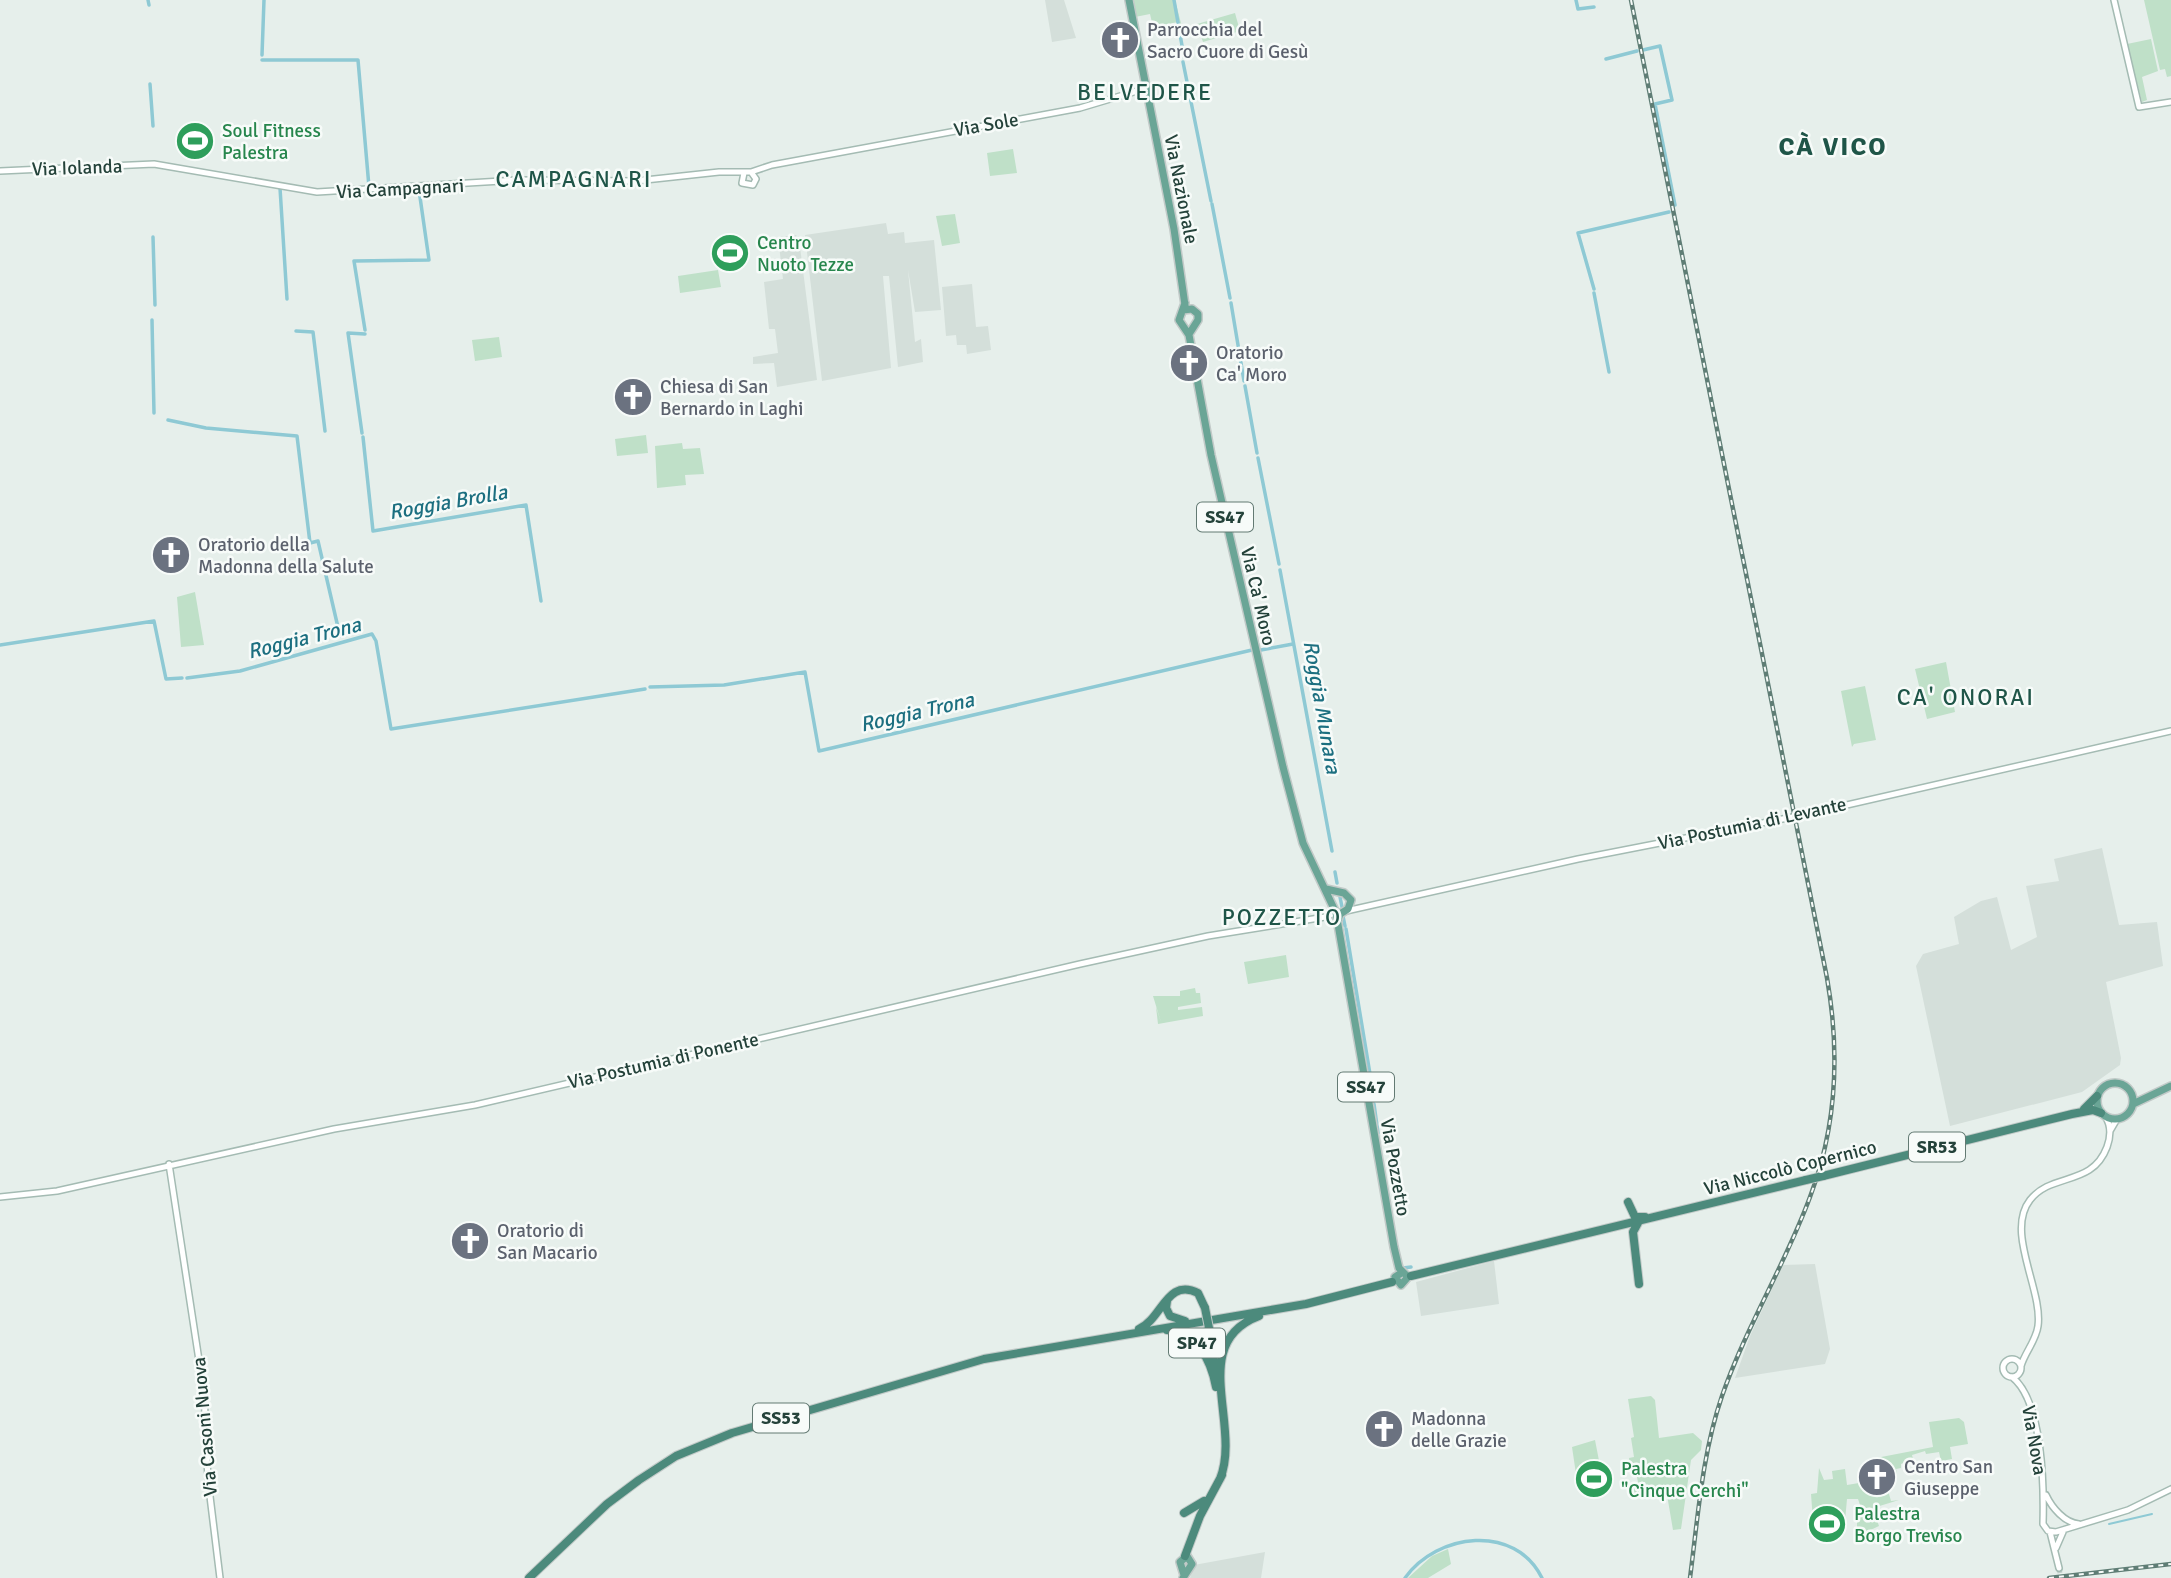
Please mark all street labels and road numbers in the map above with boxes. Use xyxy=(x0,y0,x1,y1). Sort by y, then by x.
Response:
street label: Via Sole xyxy=(952,108,1020,142)
street label: Via Nazionale xyxy=(1159,133,1203,246)
street label: Via Iolanda xyxy=(31,154,123,182)
street label: Via Campagnari xyxy=(335,174,465,204)
road number: SS47 xyxy=(1197,503,1253,532)
street label: Via Ca' Moro xyxy=(1235,544,1281,648)
street label: Via Postumia di Levante xyxy=(1656,792,1849,856)
street label: Via Postumia di Ponente xyxy=(565,1027,761,1095)
road number: SS47 xyxy=(1338,1072,1394,1102)
street label: Via Pozzetto xyxy=(1375,1116,1415,1218)
road number: SR53 xyxy=(1909,1132,1965,1162)
street label: Via Niccolò Copernico xyxy=(1701,1135,1879,1201)
road number: SP47 xyxy=(1169,1328,1225,1358)
street label: Via Casoni Nuova xyxy=(187,1356,223,1498)
street label: Via Nova xyxy=(2016,1403,2052,1477)
road number: SS53 xyxy=(753,1404,809,1433)

